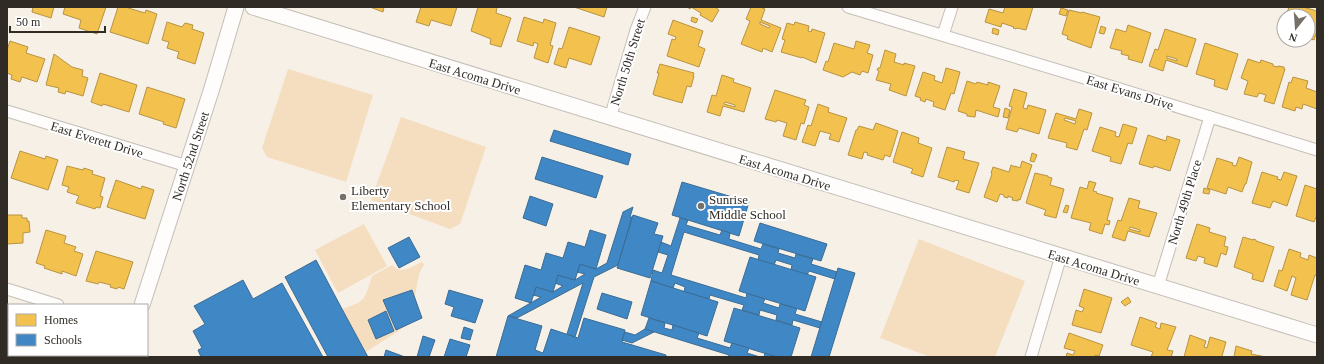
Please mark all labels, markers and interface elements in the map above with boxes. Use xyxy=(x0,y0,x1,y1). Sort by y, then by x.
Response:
scale bar xyxy=(10,8,105,34)
north arrow xyxy=(1276,8,1316,48)
text: 50 m xyxy=(16,15,41,29)
street label: North 50th Street xyxy=(607,16,648,107)
text: N xyxy=(1287,31,1299,44)
street label: East Acoma Drive xyxy=(427,55,523,98)
street label: East Evans Drive xyxy=(1085,72,1175,113)
street label: North 52nd Street xyxy=(169,109,212,203)
street label: East Everett Drive xyxy=(49,118,145,161)
street label: East Acoma Drive xyxy=(737,151,833,194)
street label: North 49th Place xyxy=(1164,158,1205,246)
place label: Liberty Elementary School xyxy=(351,183,451,213)
marker: Liberty Elementary School xyxy=(338,192,348,202)
place label: Sunrise Middle School xyxy=(709,192,786,222)
marker: Sunrise Middle School xyxy=(696,201,706,211)
street label: East Acoma Drive xyxy=(1046,246,1142,289)
legend xyxy=(8,304,148,356)
text: Homes xyxy=(44,313,78,327)
text: Schools xyxy=(44,333,82,347)

